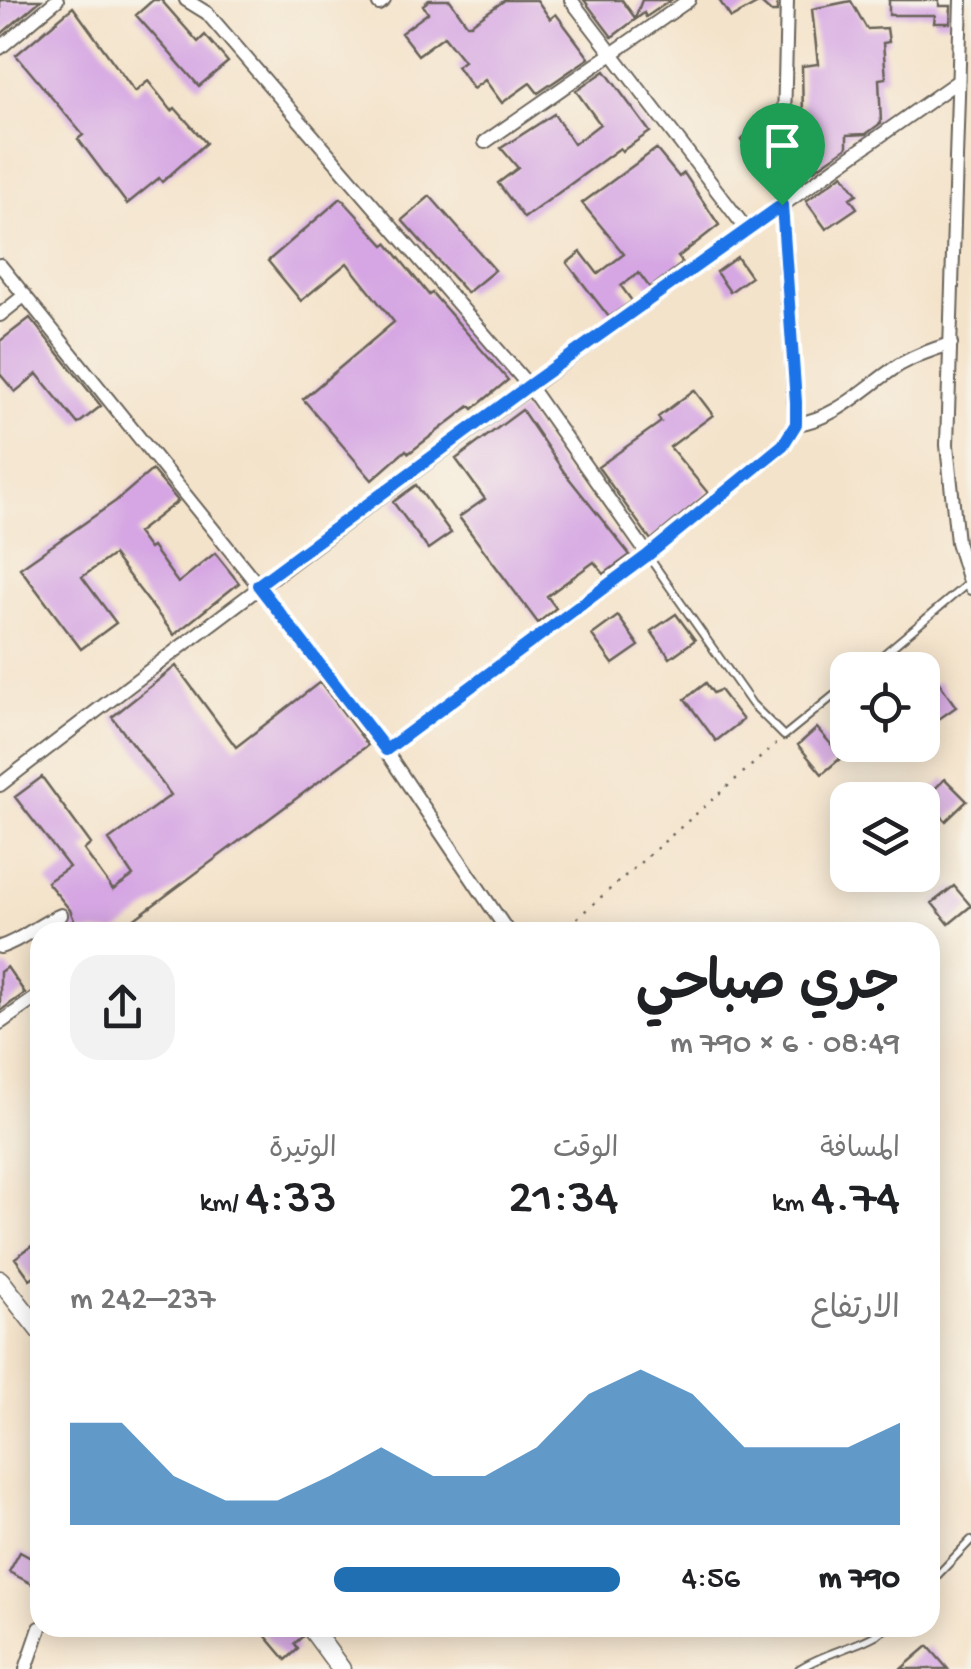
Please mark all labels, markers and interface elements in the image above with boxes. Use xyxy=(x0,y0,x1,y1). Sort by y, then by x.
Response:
pin xyxy=(740,103,825,206)
icon: arrive xyxy=(755,118,810,173)
map controls xyxy=(830,652,940,892)
button: locate xyxy=(830,652,940,762)
button: layers xyxy=(830,782,940,892)
button: share xyxy=(70,955,175,1060)
text: جري صباحي xyxy=(636,956,900,1020)
text: 08:49 · 6 × 790 m xyxy=(670,1026,900,1064)
text: الوتيرة xyxy=(269,1134,337,1167)
text: الوقت xyxy=(553,1134,618,1167)
text: المسافة xyxy=(820,1134,900,1167)
text: 4:33 xyxy=(245,1171,337,1230)
text: 21:34 xyxy=(508,1171,618,1230)
text: 4.74 xyxy=(811,1171,900,1230)
text: /km xyxy=(200,1188,245,1221)
text: km xyxy=(772,1188,811,1221)
text: 237–242 m xyxy=(70,1282,215,1320)
text: الارتفاع xyxy=(810,1292,900,1330)
text: 4:56 xyxy=(682,1561,740,1599)
text: 790 m xyxy=(819,1561,900,1599)

